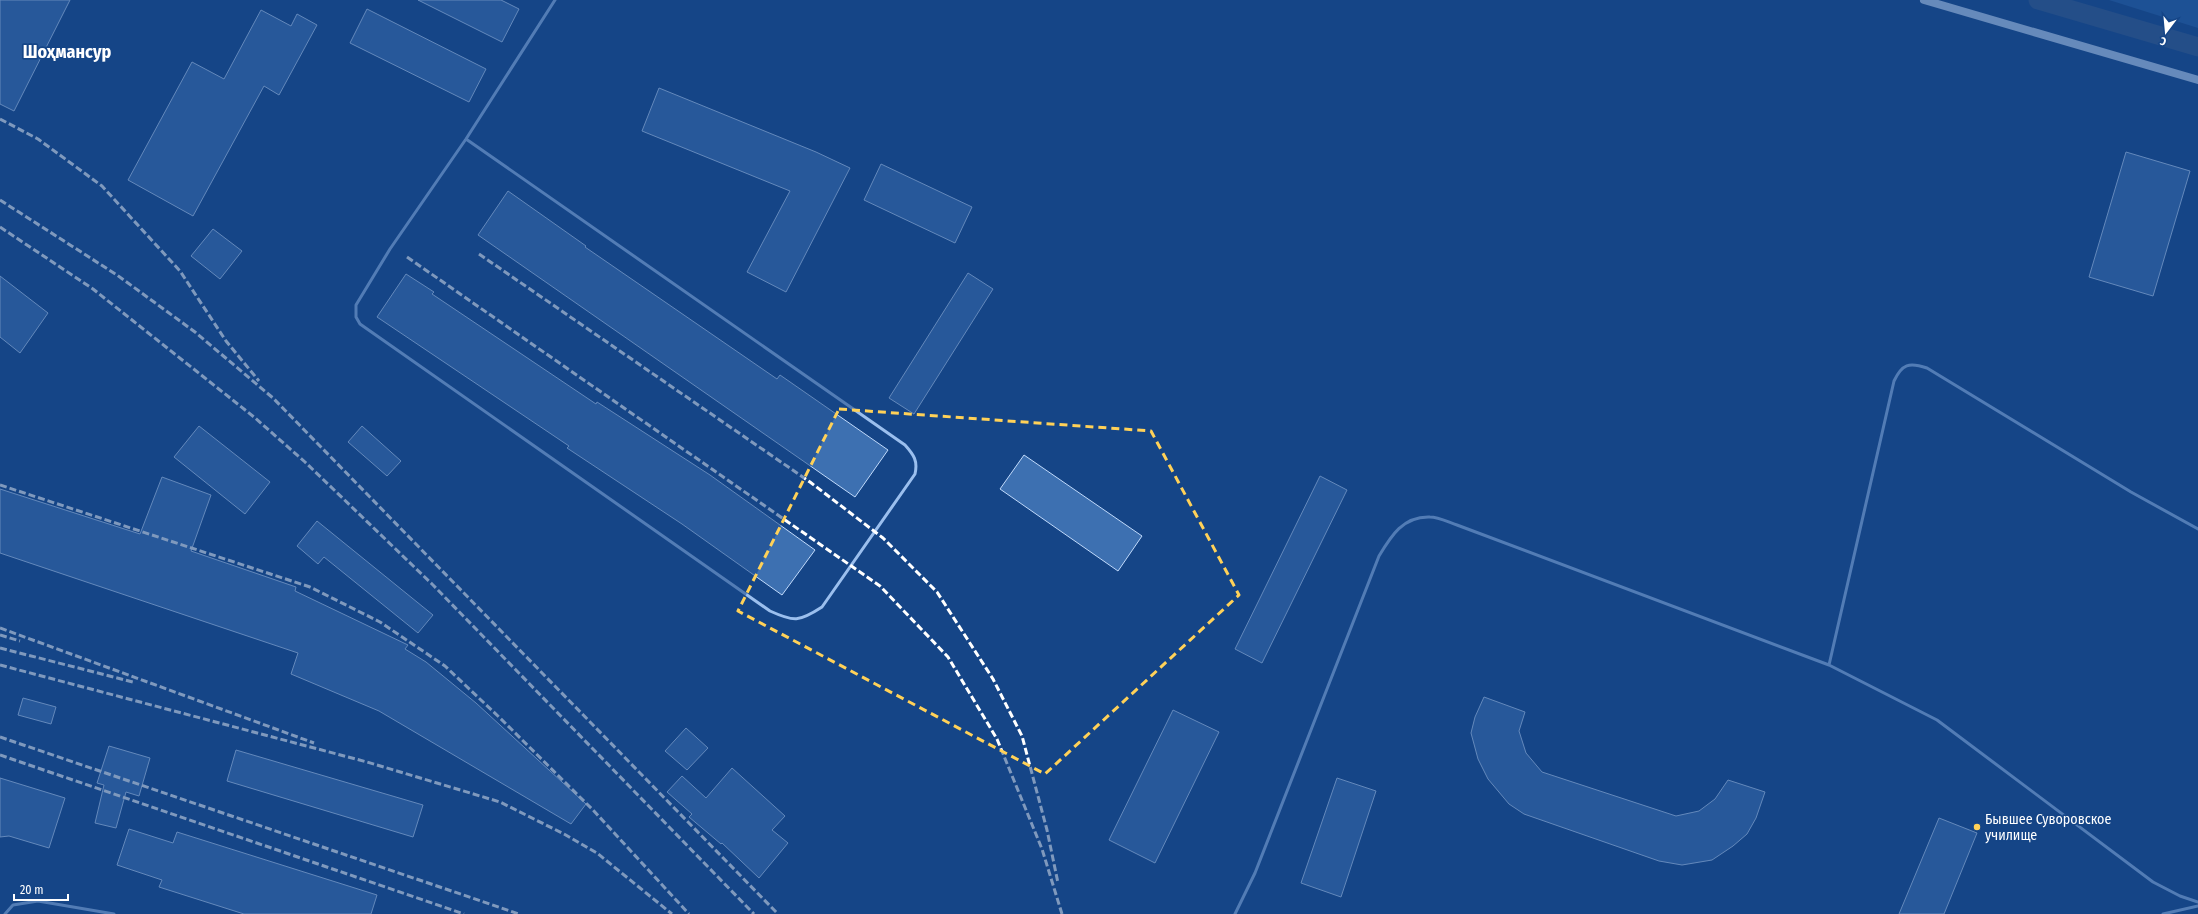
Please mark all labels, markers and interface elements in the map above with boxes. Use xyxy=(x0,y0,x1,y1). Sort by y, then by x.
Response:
north arrow xyxy=(2146,12,2186,52)
text: С xyxy=(2159,34,2168,48)
district label: Шоҳмансур xyxy=(23,41,111,63)
place label: Бывшее Суворовское училище xyxy=(1985,811,2111,844)
marker: Бывшее Суворовское училище xyxy=(1972,822,1982,832)
scale bar xyxy=(14,876,68,902)
text: 20 m xyxy=(20,883,44,897)

